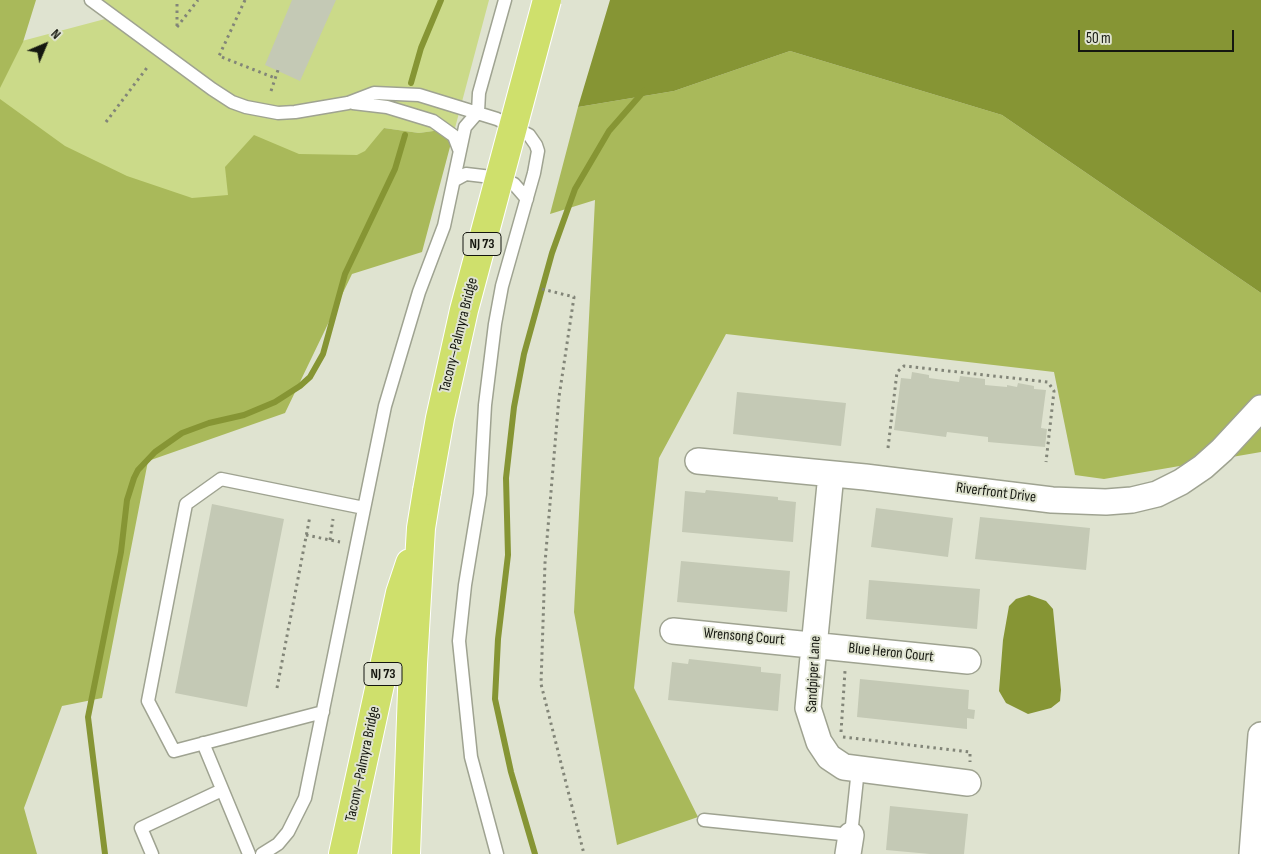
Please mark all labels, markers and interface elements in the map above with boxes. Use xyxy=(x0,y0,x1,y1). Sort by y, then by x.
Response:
north arrow xyxy=(20,20,70,70)
scale bar xyxy=(1081,20,1237,52)
text: N xyxy=(47,25,65,43)
text: 50 m xyxy=(1086,29,1111,48)
road number: NJ 73 xyxy=(463,232,501,255)
street label: Tacony–Palmyra Bridge xyxy=(436,276,482,394)
street label: Riverfront Drive xyxy=(955,479,1037,507)
street label: Wrensong Court xyxy=(703,624,785,650)
street label: Sandpiper Lane xyxy=(803,635,825,713)
street label: Blue Heron Court xyxy=(847,640,935,666)
road number: NJ 73 xyxy=(364,662,402,686)
street label: Tacony–Palmyra Bridge xyxy=(342,705,384,823)

